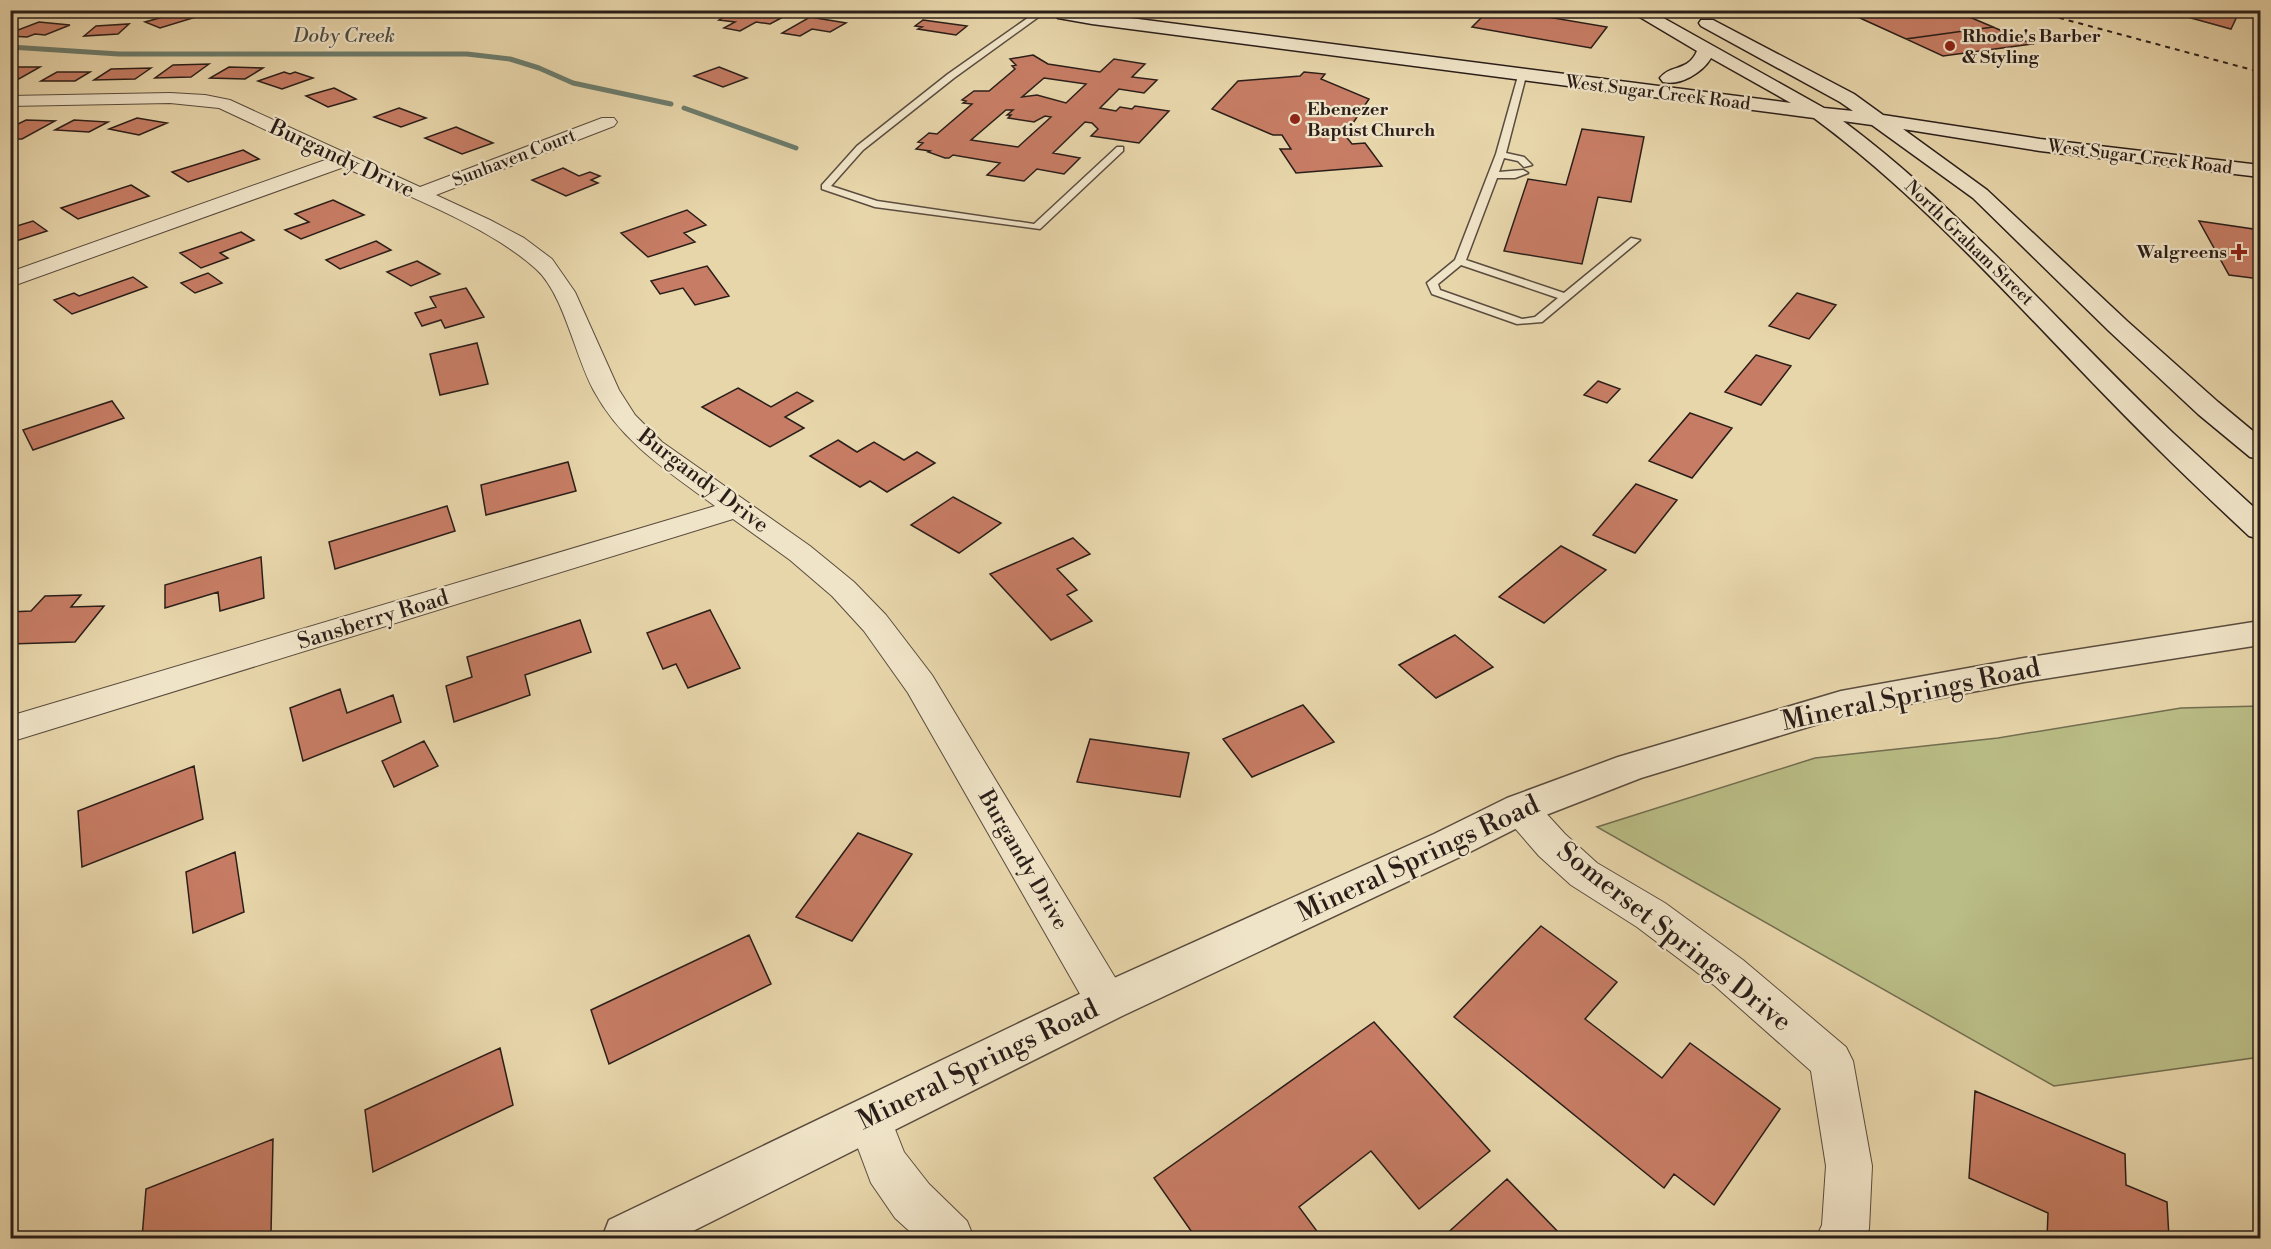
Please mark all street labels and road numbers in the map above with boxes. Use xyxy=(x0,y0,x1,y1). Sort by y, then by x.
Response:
street label: West Sugar Creek Road xyxy=(1563,70,1752,116)
street label: Burgandy Drive xyxy=(264,113,419,204)
street label: Sunhaven Court xyxy=(449,124,580,192)
street label: West Sugar Creek Road xyxy=(2045,134,2234,180)
street label: North Graham Street xyxy=(1900,175,2039,311)
street label: Burgandy Drive xyxy=(631,422,774,539)
street label: Sansberry Road xyxy=(294,584,452,656)
street label: Mineral Springs Road xyxy=(1779,651,2044,739)
street label: Burgandy Drive xyxy=(972,784,1074,935)
street label: Mineral Springs Road xyxy=(1291,788,1545,930)
street label: Somerset Springs Drive xyxy=(1550,835,1798,1039)
street label: Mineral Springs Road xyxy=(852,992,1104,1138)

